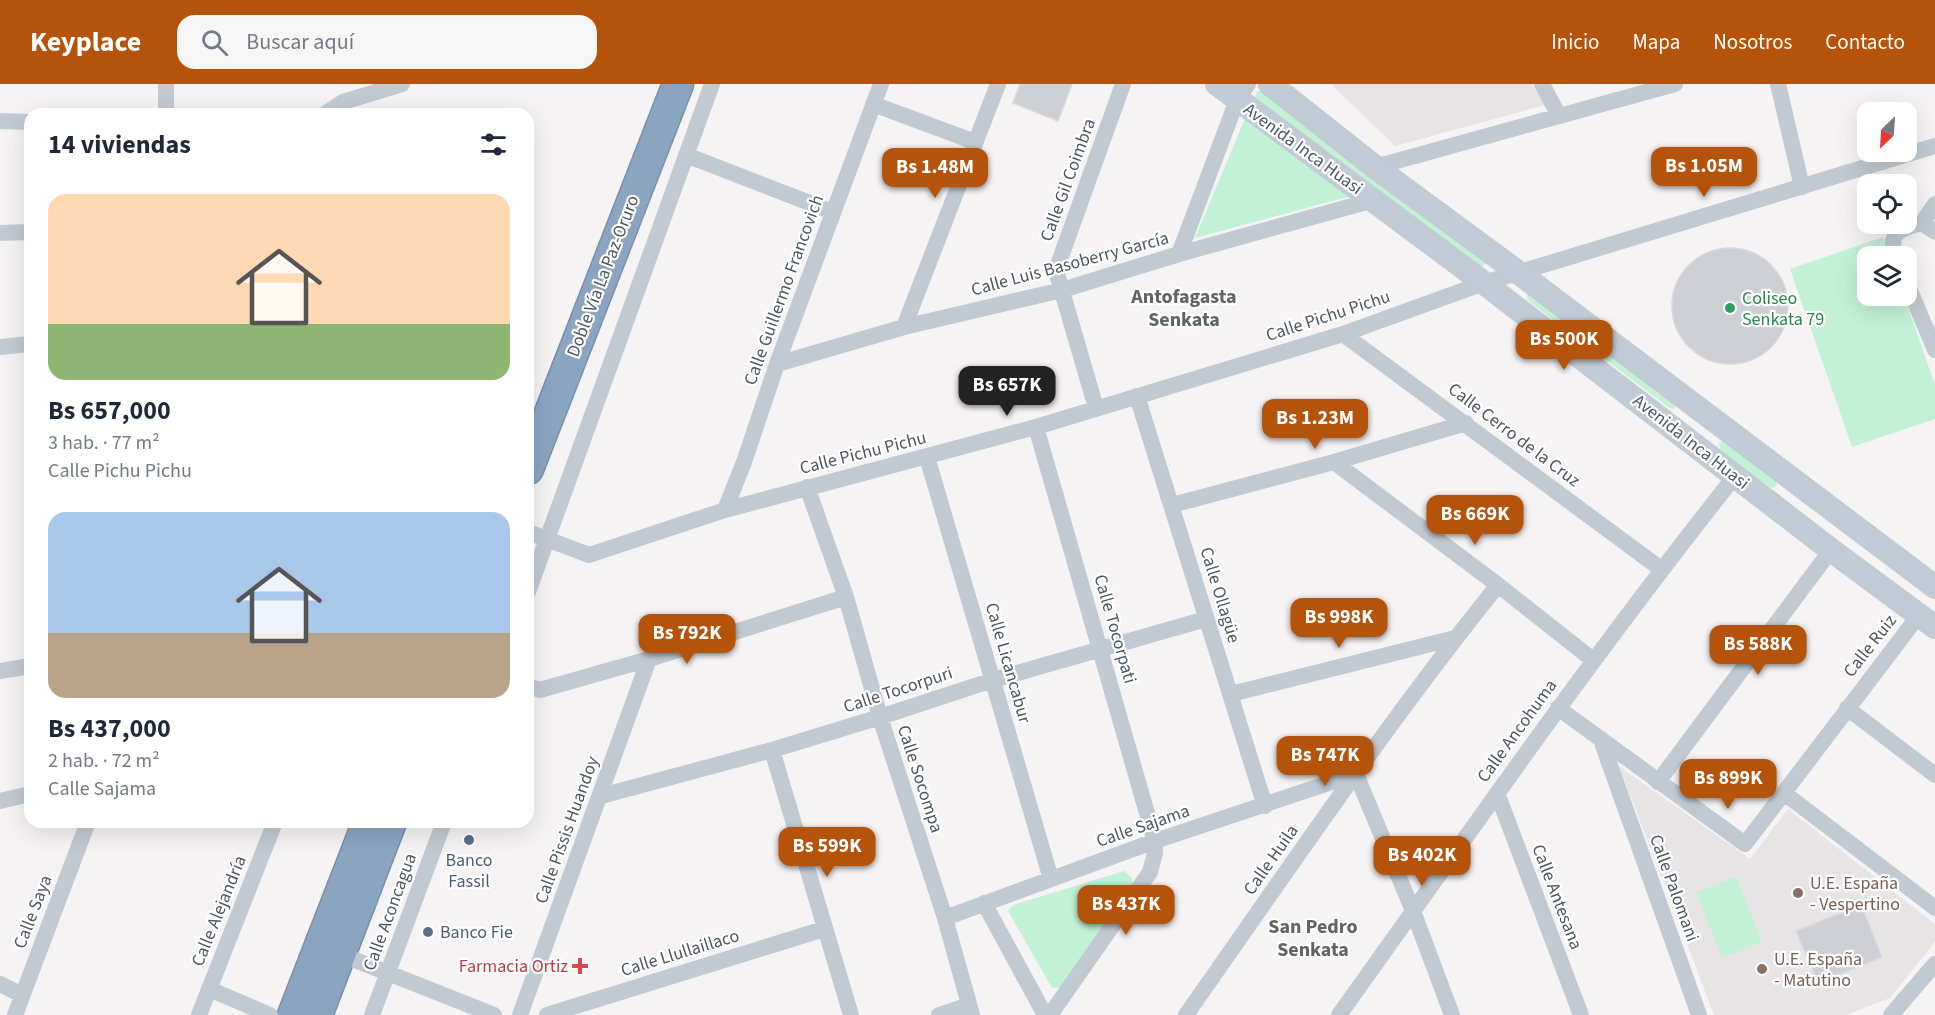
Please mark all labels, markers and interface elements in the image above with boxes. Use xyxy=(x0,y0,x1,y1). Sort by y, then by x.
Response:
search box xyxy=(177,15,597,69)
text: Keyplace xyxy=(30,22,141,62)
icon: search xyxy=(198,26,231,59)
text: Buscar aquí xyxy=(246,26,354,58)
text: Inicio xyxy=(1551,27,1599,57)
text: Mapa xyxy=(1632,27,1680,57)
text: Nosotros xyxy=(1713,27,1792,57)
text: Contacto xyxy=(1825,27,1905,57)
street label: Avenida Inca Huasi xyxy=(1238,97,1368,201)
north arrow xyxy=(1857,102,1917,162)
map controls xyxy=(1857,102,1917,306)
street label: Calle Gil Coimbra xyxy=(1034,115,1102,245)
text: 14 viviendas xyxy=(48,126,191,163)
icon: filters xyxy=(477,128,510,161)
pin: Bs 1.05M xyxy=(1642,147,1766,198)
pin: Bs 1.48M xyxy=(873,148,997,199)
text: Bs 1.05M xyxy=(1665,152,1743,180)
text: Bs 1.48M xyxy=(896,153,974,181)
button: locate xyxy=(1857,174,1917,234)
street label: Calle Guillermo Francovich xyxy=(738,191,830,389)
street label: Doble Vía La Paz-Oruro xyxy=(561,192,645,360)
street label: Calle Luis Basoberry García xyxy=(968,226,1172,302)
icon: home xyxy=(225,233,333,341)
button: layers xyxy=(1857,246,1917,306)
district label: Antofagasta Senkata xyxy=(1130,283,1237,334)
street label: Calle Pichu Pichu xyxy=(1263,284,1393,348)
place label: Coliseo Senkata 79 xyxy=(1742,286,1824,332)
marker: Coliseo Senkata 79 xyxy=(1723,301,1737,315)
pin: Bs 500K xyxy=(1509,320,1619,371)
text: Bs 500K xyxy=(1530,325,1598,353)
pin: Bs 657K xyxy=(952,366,1062,417)
text: Bs 657K xyxy=(973,371,1041,399)
street label: Calle Cerro de la Cruz xyxy=(1443,377,1586,493)
street label: Avenida Inca Huasi xyxy=(1627,389,1755,495)
text: Bs 657,000 xyxy=(48,392,171,429)
pin: Bs 1.23M xyxy=(1253,399,1377,450)
text: Bs 1.23M xyxy=(1276,404,1354,432)
street label: Calle Pichu Pichu xyxy=(797,425,929,481)
text: 3 hab. · 77 m² xyxy=(48,429,160,457)
text: Calle Pichu Pichu xyxy=(48,457,192,485)
pin: Bs 669K xyxy=(1420,495,1530,546)
text: Bs 669K xyxy=(1441,500,1509,528)
street label: Calle Ollagüe xyxy=(1194,544,1246,646)
icon: home xyxy=(225,551,333,659)
street label: Calle Tocorpati xyxy=(1088,572,1142,686)
pin: Bs 998K xyxy=(1284,598,1394,649)
street label: Calle Licancabur xyxy=(979,600,1037,727)
text: Bs 998K xyxy=(1305,603,1373,631)
street label: Calle Ruiz xyxy=(1838,609,1903,683)
pin: Bs 792K xyxy=(632,614,742,665)
text: Bs 792K xyxy=(653,619,721,647)
pin: Bs 588K xyxy=(1703,625,1813,676)
text: Bs 588K xyxy=(1724,630,1792,658)
street label: Calle Tocorpuri xyxy=(840,661,956,719)
street label: Calle Ancohuma xyxy=(1471,674,1563,788)
text: Bs 437,000 xyxy=(48,710,171,747)
street label: Calle Socompa xyxy=(891,722,949,836)
pin: Bs 747K xyxy=(1270,736,1380,787)
text: Bs 747K xyxy=(1291,741,1359,769)
text: 2 hab. · 72 m² xyxy=(48,747,160,775)
street label: Calle Pissis Huandoy xyxy=(529,752,605,907)
pin: Bs 899K xyxy=(1673,759,1783,810)
text: Bs 899K xyxy=(1694,764,1762,792)
text: Calle Sajama xyxy=(48,775,156,803)
street label: Calle Sajama xyxy=(1093,798,1193,854)
street label: Calle Huila xyxy=(1238,820,1304,900)
pin: Bs 599K xyxy=(772,827,882,878)
street label: Calle Palomani xyxy=(1643,831,1705,945)
text: Bs 599K xyxy=(793,832,861,860)
marker: Banco Fassil xyxy=(462,833,476,847)
pin: Bs 402K xyxy=(1367,836,1477,887)
text: Bs 402K xyxy=(1388,841,1456,869)
street label: Calle Antesana xyxy=(1525,841,1589,953)
place label: Banco Fassil xyxy=(445,848,493,894)
street label: Calle Aconcagua xyxy=(357,850,423,974)
street label: Calle Alejandría xyxy=(185,852,253,970)
place label: U.E. España - Vespertino xyxy=(1810,871,1900,917)
street label: Calle Saya xyxy=(8,872,58,952)
pin: Bs 437K xyxy=(1071,885,1181,936)
marker: U.E. España - Vespertino xyxy=(1791,886,1805,900)
text: Bs 437K xyxy=(1092,890,1160,918)
district label: San Pedro Senkata xyxy=(1268,913,1358,964)
place label: Banco Fie xyxy=(440,920,513,945)
street label: Calle Llullaillaco xyxy=(618,923,742,983)
marker: Banco Fie xyxy=(421,925,435,939)
place label: U.E. España - Matutino xyxy=(1774,947,1862,993)
place label: Farmacia Ortiz xyxy=(459,954,568,979)
marker: Farmacia Ortiz xyxy=(573,959,587,973)
marker: U.E. España - Matutino xyxy=(1755,962,1769,976)

